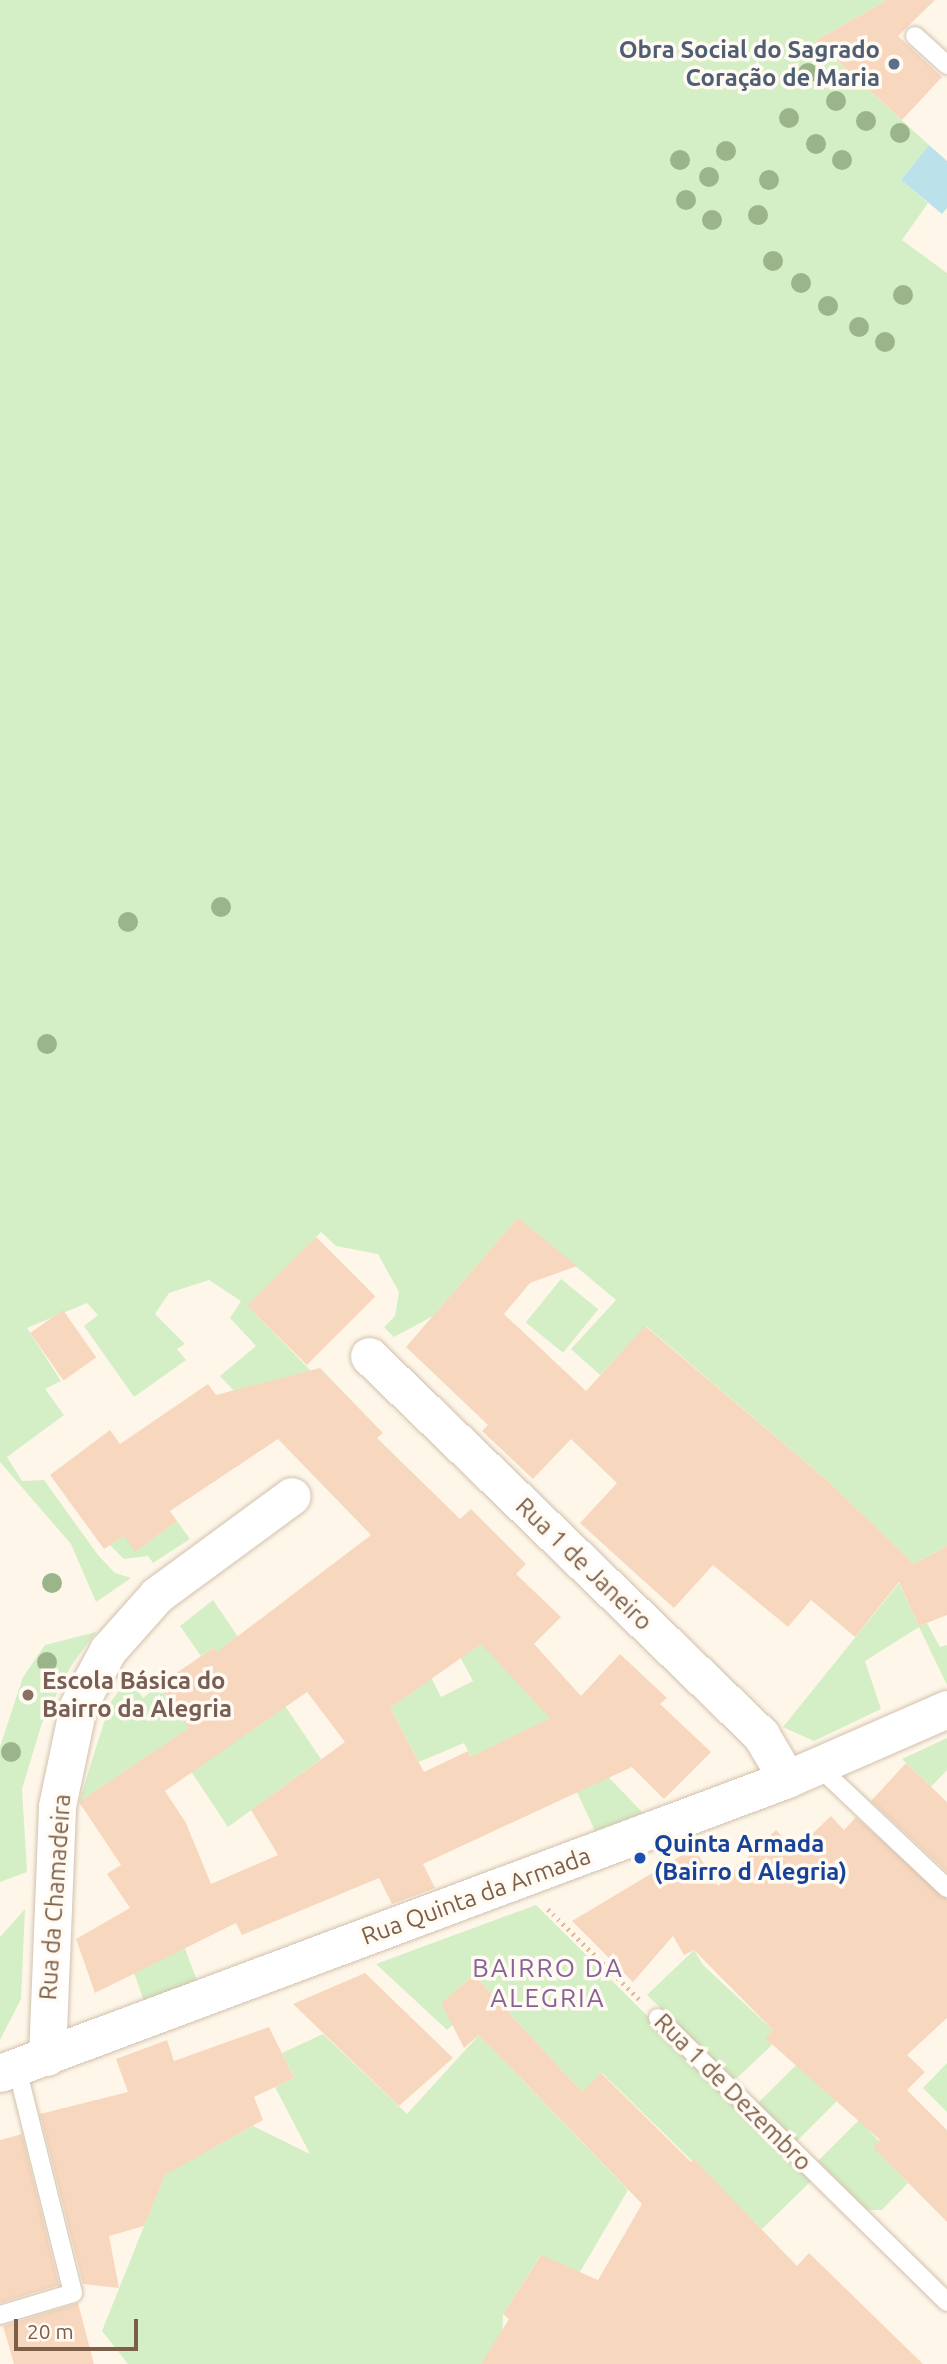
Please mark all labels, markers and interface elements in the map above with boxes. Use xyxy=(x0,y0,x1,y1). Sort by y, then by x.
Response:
place label: Obra Social do Sagrado Coração de Maria xyxy=(619,36,880,92)
marker: Obra Social do Sagrado Coração de Maria xyxy=(886,56,902,72)
street label: Rua 1 de Janeiro xyxy=(510,1492,658,1636)
place label: Escola Básica do Bairro da Alegria xyxy=(42,1667,232,1723)
marker: Escola Básica do Bairro da Alegria xyxy=(20,1687,36,1703)
street label: Rua da Chamadeira xyxy=(33,1793,77,2001)
place label: Quinta Armada (Bairro d Alegria) xyxy=(654,1830,847,1886)
street label: Rua Quinta da Armada xyxy=(358,1841,594,1951)
marker: Quinta Armada (Bairro d Alegria) xyxy=(632,1850,648,1866)
district label: BAIRRO DA ALEGRIA xyxy=(473,1952,623,2014)
street label: Rua 1 de Dezembro xyxy=(648,2007,818,2177)
scale bar xyxy=(18,2304,142,2348)
text: 20 m xyxy=(27,2319,74,2343)

